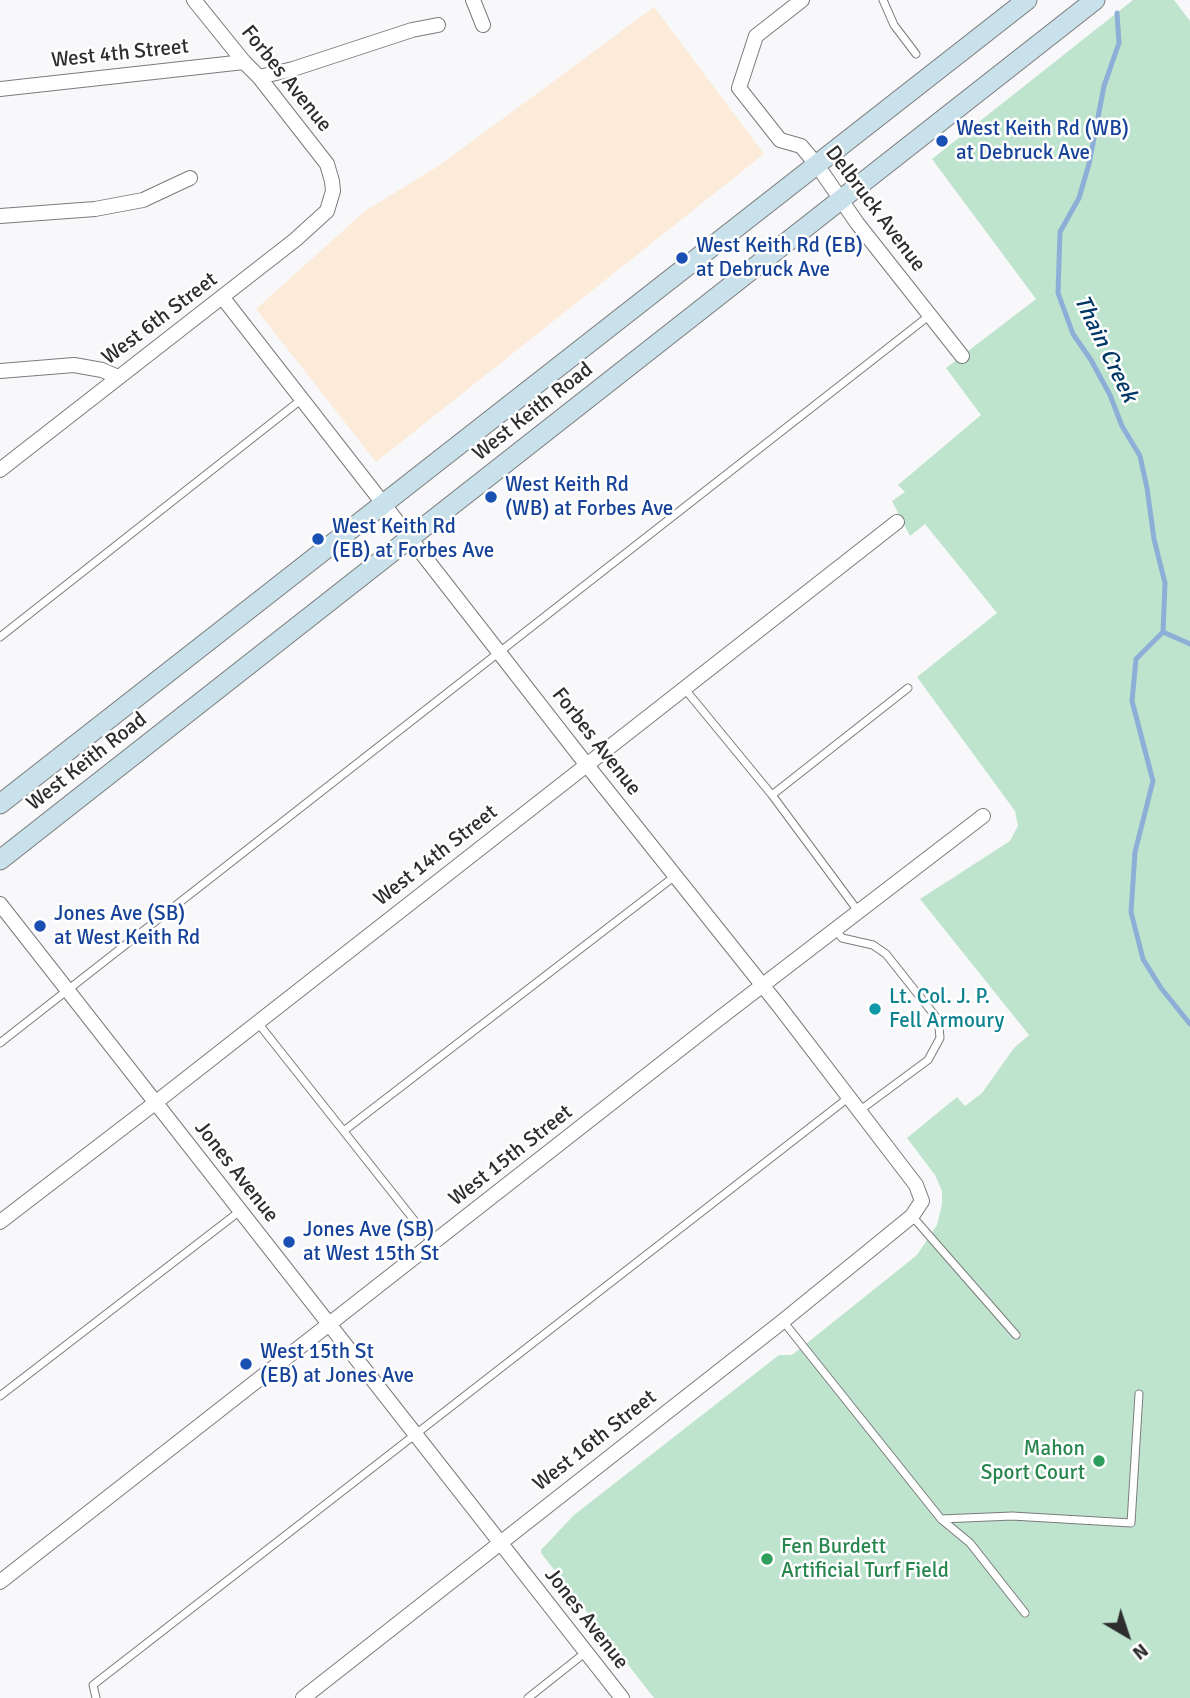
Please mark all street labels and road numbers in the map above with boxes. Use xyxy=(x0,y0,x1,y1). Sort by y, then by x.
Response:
street label: Forbes Avenue xyxy=(235,21,337,137)
street label: West 4th Street xyxy=(50,34,190,74)
street label: Delbruck Avenue xyxy=(819,141,931,277)
street label: West 6th Street xyxy=(97,267,223,371)
street label: West Keith Road xyxy=(468,357,598,467)
street label: Forbes Avenue xyxy=(546,683,646,801)
street label: West Keith Road xyxy=(22,707,152,817)
street label: West 14th Street xyxy=(369,800,503,912)
street label: West 15th Street xyxy=(444,1100,578,1212)
street label: Jones Avenue xyxy=(189,1116,283,1228)
street label: West 16th Street xyxy=(528,1385,662,1497)
street label: Jones Avenue xyxy=(539,1563,633,1675)

